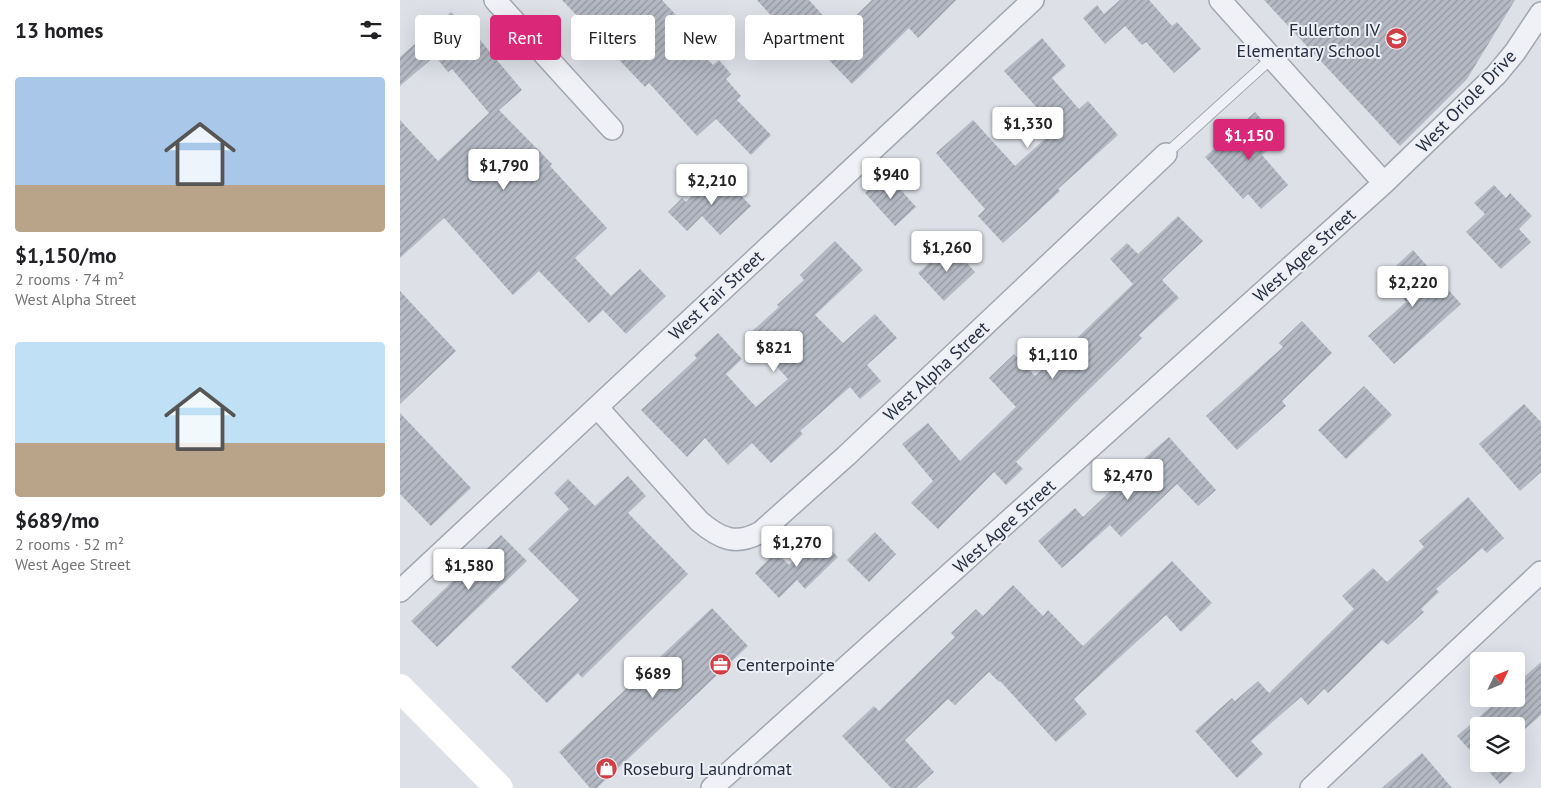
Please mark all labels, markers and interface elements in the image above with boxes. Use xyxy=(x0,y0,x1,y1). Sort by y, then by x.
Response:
chip: Buy xyxy=(415,15,480,60)
chip: Rent xyxy=(490,15,561,60)
chip: Filters xyxy=(571,15,655,60)
chip: New xyxy=(665,15,735,60)
chip: Apartment xyxy=(745,15,863,60)
icon: filters xyxy=(357,16,385,44)
text: 13 homes xyxy=(15,17,103,44)
place label: Fullerton IV Elementary School xyxy=(1237,18,1381,62)
school or university icon: Fullerton IV Elementary School xyxy=(1384,27,1408,51)
street label: West Oriole Drive xyxy=(1411,45,1521,157)
pin: $1,330 xyxy=(987,106,1069,149)
icon: home xyxy=(155,109,245,199)
text: $1,330 xyxy=(1003,113,1053,133)
pin: $1,150 xyxy=(1208,119,1290,161)
text: $1,150 xyxy=(1224,125,1274,145)
pin: $1,790 xyxy=(463,148,545,191)
text: $1,790 xyxy=(479,155,529,175)
pin: $940 xyxy=(861,158,921,200)
pin: $2,210 xyxy=(671,164,753,206)
text: $940 xyxy=(873,164,909,184)
text: $2,210 xyxy=(687,170,737,190)
street label: West Agee Street xyxy=(1248,203,1360,307)
pin: $1,260 xyxy=(906,230,988,273)
text: $1,260 xyxy=(922,237,972,257)
text: $1,150/mo xyxy=(15,242,117,269)
street label: West Fair Street xyxy=(664,245,768,345)
pin: $2,220 xyxy=(1372,266,1454,308)
text: 2 rooms · 74 m² xyxy=(15,269,124,289)
text: $2,220 xyxy=(1388,272,1438,292)
text: West Alpha Street xyxy=(15,289,136,309)
street label: West Alpha Street xyxy=(878,316,994,426)
pin: $821 xyxy=(744,330,804,373)
text: $821 xyxy=(756,337,792,357)
pin: $1,110 xyxy=(1012,338,1094,380)
text: $1,110 xyxy=(1028,344,1078,364)
icon: home xyxy=(155,374,245,464)
pin: $2,470 xyxy=(1087,458,1169,501)
text: $2,470 xyxy=(1103,465,1153,485)
street label: West Agee Street xyxy=(948,474,1060,578)
text: $689/mo xyxy=(15,507,99,534)
pin: $1,270 xyxy=(756,526,838,568)
text: $1,270 xyxy=(772,532,822,552)
text: 2 rooms · 52 m² xyxy=(15,534,124,554)
pin: $1,580 xyxy=(428,548,510,591)
text: West Agee Street xyxy=(15,554,131,574)
text: $1,580 xyxy=(444,555,494,575)
office icon: Centerpointe xyxy=(708,652,732,676)
north arrow xyxy=(1470,652,1525,708)
map controls xyxy=(1470,652,1525,772)
place label: Centerpointe xyxy=(736,653,835,676)
pin: $689 xyxy=(623,656,683,699)
text: $689 xyxy=(635,663,671,683)
button: layers xyxy=(1470,717,1525,772)
shop icon: Roseburg Laundromat xyxy=(595,756,619,780)
place label: Roseburg Laundromat xyxy=(623,757,792,780)

